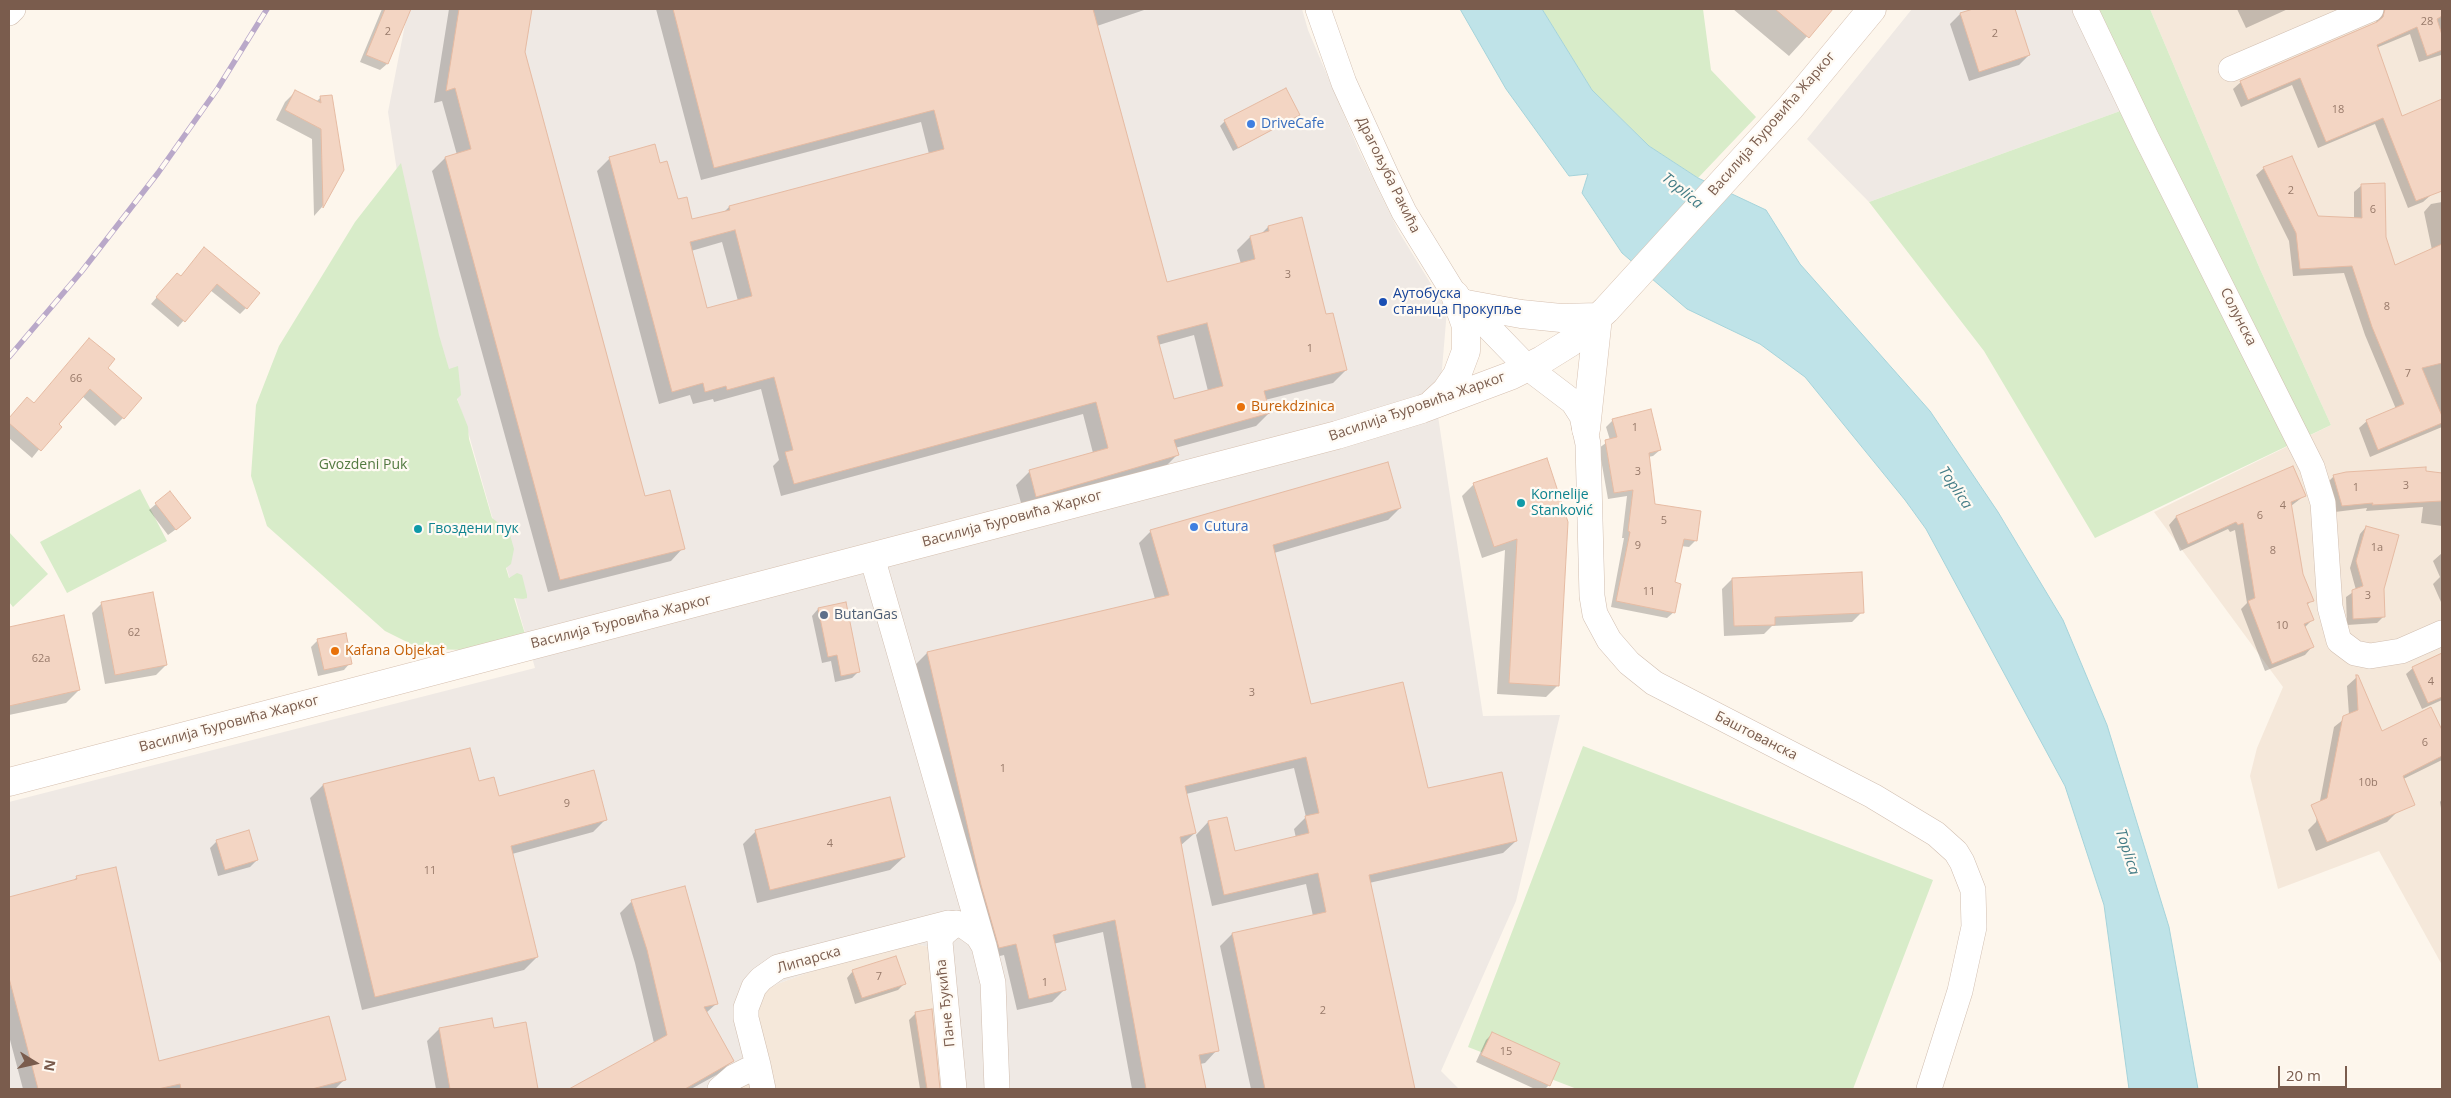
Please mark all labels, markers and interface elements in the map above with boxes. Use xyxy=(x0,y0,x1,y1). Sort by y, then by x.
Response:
house number: 28 xyxy=(2421,15,2433,29)
house number: 2 xyxy=(385,25,391,39)
house number: 2 xyxy=(1992,27,1998,41)
street label: Василија Ђуровића Жарког xyxy=(1705,49,1839,199)
house number: 18 xyxy=(2332,103,2344,117)
street label: Драгољуба Ракића xyxy=(1352,114,1424,236)
place label: DriveCafe xyxy=(1261,116,1324,132)
marker: DriveCafe xyxy=(1245,118,1257,130)
water label: Toplica xyxy=(1658,169,1706,213)
house number: 2 xyxy=(2288,184,2294,198)
house number: 6 xyxy=(2370,203,2376,217)
house number: 3 xyxy=(1285,268,1291,282)
street label: Солунска xyxy=(2216,285,2260,349)
place label: Аутобуска станица Прокупље xyxy=(1393,286,1522,318)
marker: Аутобуска станица Прокупље xyxy=(1377,296,1389,308)
house number: 8 xyxy=(2384,300,2390,314)
house number: 1 xyxy=(1307,342,1313,356)
house number: 7 xyxy=(2405,367,2411,381)
street label: Василија Ђуровића Жарког xyxy=(1327,369,1507,445)
house number: 66 xyxy=(70,372,82,386)
place label: Burekdzinica xyxy=(1251,399,1335,415)
marker: Burekdzinica xyxy=(1235,401,1247,413)
house number: 1 xyxy=(1632,421,1638,435)
park label: Gvozdeni Puk xyxy=(319,457,407,473)
water label: Toplica xyxy=(1934,463,1976,513)
house number: 3 xyxy=(1635,465,1641,479)
house number: 3 xyxy=(2403,479,2409,493)
house number: 1 xyxy=(2353,481,2359,495)
street label: Василија Ђуровића Жарког xyxy=(920,487,1104,551)
place label: Kornelije Stanković xyxy=(1531,487,1593,520)
marker: Kornelije Stanković xyxy=(1515,497,1527,509)
house number: 4 xyxy=(2280,499,2286,513)
house number: 6 xyxy=(2257,509,2263,523)
house number: 5 xyxy=(1661,514,1667,528)
place label: Cutura xyxy=(1204,519,1248,535)
place label: Гвоздени пук xyxy=(428,521,519,537)
marker: Cutura xyxy=(1188,521,1200,533)
marker: Гвоздени пук xyxy=(412,523,424,535)
house number: 9 xyxy=(1635,539,1641,553)
house number: 1a xyxy=(2371,541,2383,555)
house number: 8 xyxy=(2270,544,2276,558)
house number: 11 xyxy=(1643,585,1655,599)
house number: 3 xyxy=(2365,589,2371,603)
street label: Василија Ђуровића Жарког xyxy=(529,591,713,653)
place label: ButanGas xyxy=(834,607,898,623)
marker: ButanGas xyxy=(818,609,830,621)
house number: 10 xyxy=(2276,619,2288,633)
house number: 62 xyxy=(128,626,140,640)
place label: Kafana Objekat xyxy=(345,643,445,659)
marker: Kafana Objekat xyxy=(329,645,341,657)
house number: 62a xyxy=(32,652,50,666)
house number: 4 xyxy=(2428,675,2434,689)
house number: 3 xyxy=(1249,686,1255,700)
street label: Василија Ђуровића Жарког xyxy=(137,692,321,756)
street label: Баштованска xyxy=(1712,708,1800,764)
house number: 6 xyxy=(2422,736,2428,750)
house number: 1 xyxy=(1000,762,1006,776)
house number: 10b xyxy=(2358,776,2378,790)
house number: 9 xyxy=(564,797,570,811)
water label: Toplica xyxy=(2111,827,2143,877)
house number: 4 xyxy=(827,837,833,851)
house number: 11 xyxy=(424,864,436,878)
street label: Липарска xyxy=(775,943,843,977)
street label: Пане Ђукића xyxy=(933,958,959,1048)
house number: 7 xyxy=(876,970,882,984)
house number: 1 xyxy=(1042,976,1048,990)
house number: 2 xyxy=(1320,1004,1326,1018)
north arrow xyxy=(10,1038,60,1088)
house number: 15 xyxy=(1500,1045,1512,1059)
scale bar xyxy=(2281,1056,2350,1088)
text: N xyxy=(40,1058,61,1073)
text: 20 m xyxy=(2286,1065,2321,1085)

